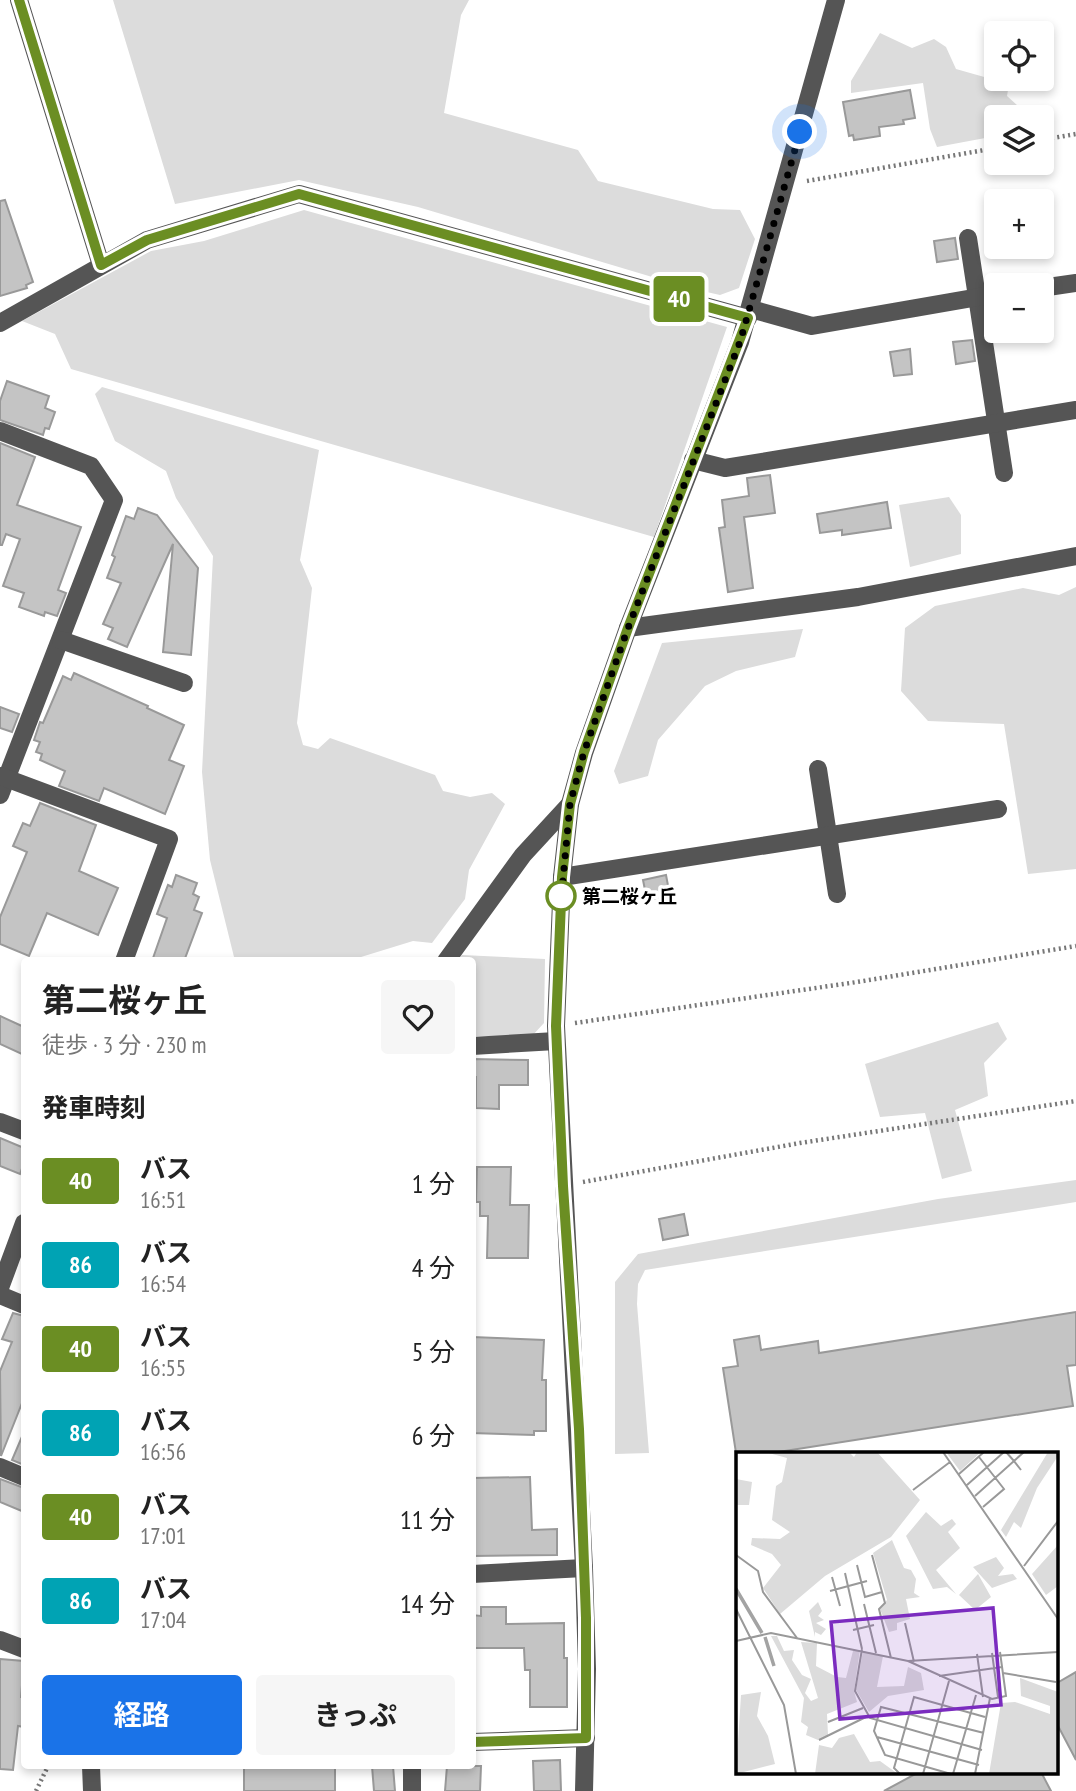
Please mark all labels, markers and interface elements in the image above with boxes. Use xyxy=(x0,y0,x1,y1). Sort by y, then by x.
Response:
map controls xyxy=(984,21,1054,343)
button: locate xyxy=(984,21,1054,91)
button: layers xyxy=(984,105,1054,175)
your location xyxy=(782,114,817,149)
button: + xyxy=(984,189,1054,259)
button: − xyxy=(984,273,1054,343)
line badge: 40 xyxy=(648,276,710,322)
text: 40 xyxy=(668,283,690,314)
marker: 第二桜ヶ丘 xyxy=(546,881,576,911)
place label: 第二桜ヶ丘 xyxy=(582,884,677,908)
text: 第二桜ヶ丘 xyxy=(42,978,207,1021)
button: heart xyxy=(381,980,455,1054)
text: 徒歩 · 3 分 · 230 m xyxy=(42,1030,206,1059)
text: 発車時刻 xyxy=(42,1091,146,1124)
text: バス xyxy=(140,1152,192,1185)
text: 40 xyxy=(69,1165,92,1196)
text: 1 分 xyxy=(412,1167,455,1200)
text: 16:51 xyxy=(140,1185,186,1214)
text: バス xyxy=(140,1236,192,1269)
text: 86 xyxy=(69,1249,92,1280)
text: 4 分 xyxy=(412,1251,455,1284)
text: 16:54 xyxy=(140,1269,186,1298)
text: バス xyxy=(140,1320,192,1353)
text: 40 xyxy=(69,1333,92,1364)
text: 5 分 xyxy=(412,1335,455,1368)
text: 16:55 xyxy=(140,1353,186,1382)
text: バス xyxy=(140,1404,192,1437)
text: 86 xyxy=(69,1417,92,1448)
text: 6 分 xyxy=(412,1419,455,1452)
text: 16:56 xyxy=(140,1437,186,1466)
inset map xyxy=(736,1452,1058,1774)
text: バス xyxy=(140,1488,192,1521)
text: 40 xyxy=(69,1501,92,1532)
text: 11 分 xyxy=(400,1503,455,1536)
text: 17:01 xyxy=(140,1521,186,1550)
text: バス xyxy=(140,1572,192,1605)
text: 86 xyxy=(69,1585,92,1616)
text: 14 分 xyxy=(400,1587,455,1620)
text: 17:04 xyxy=(140,1605,186,1634)
button: 経路 xyxy=(42,1675,242,1755)
button: きっぷ xyxy=(256,1675,455,1755)

